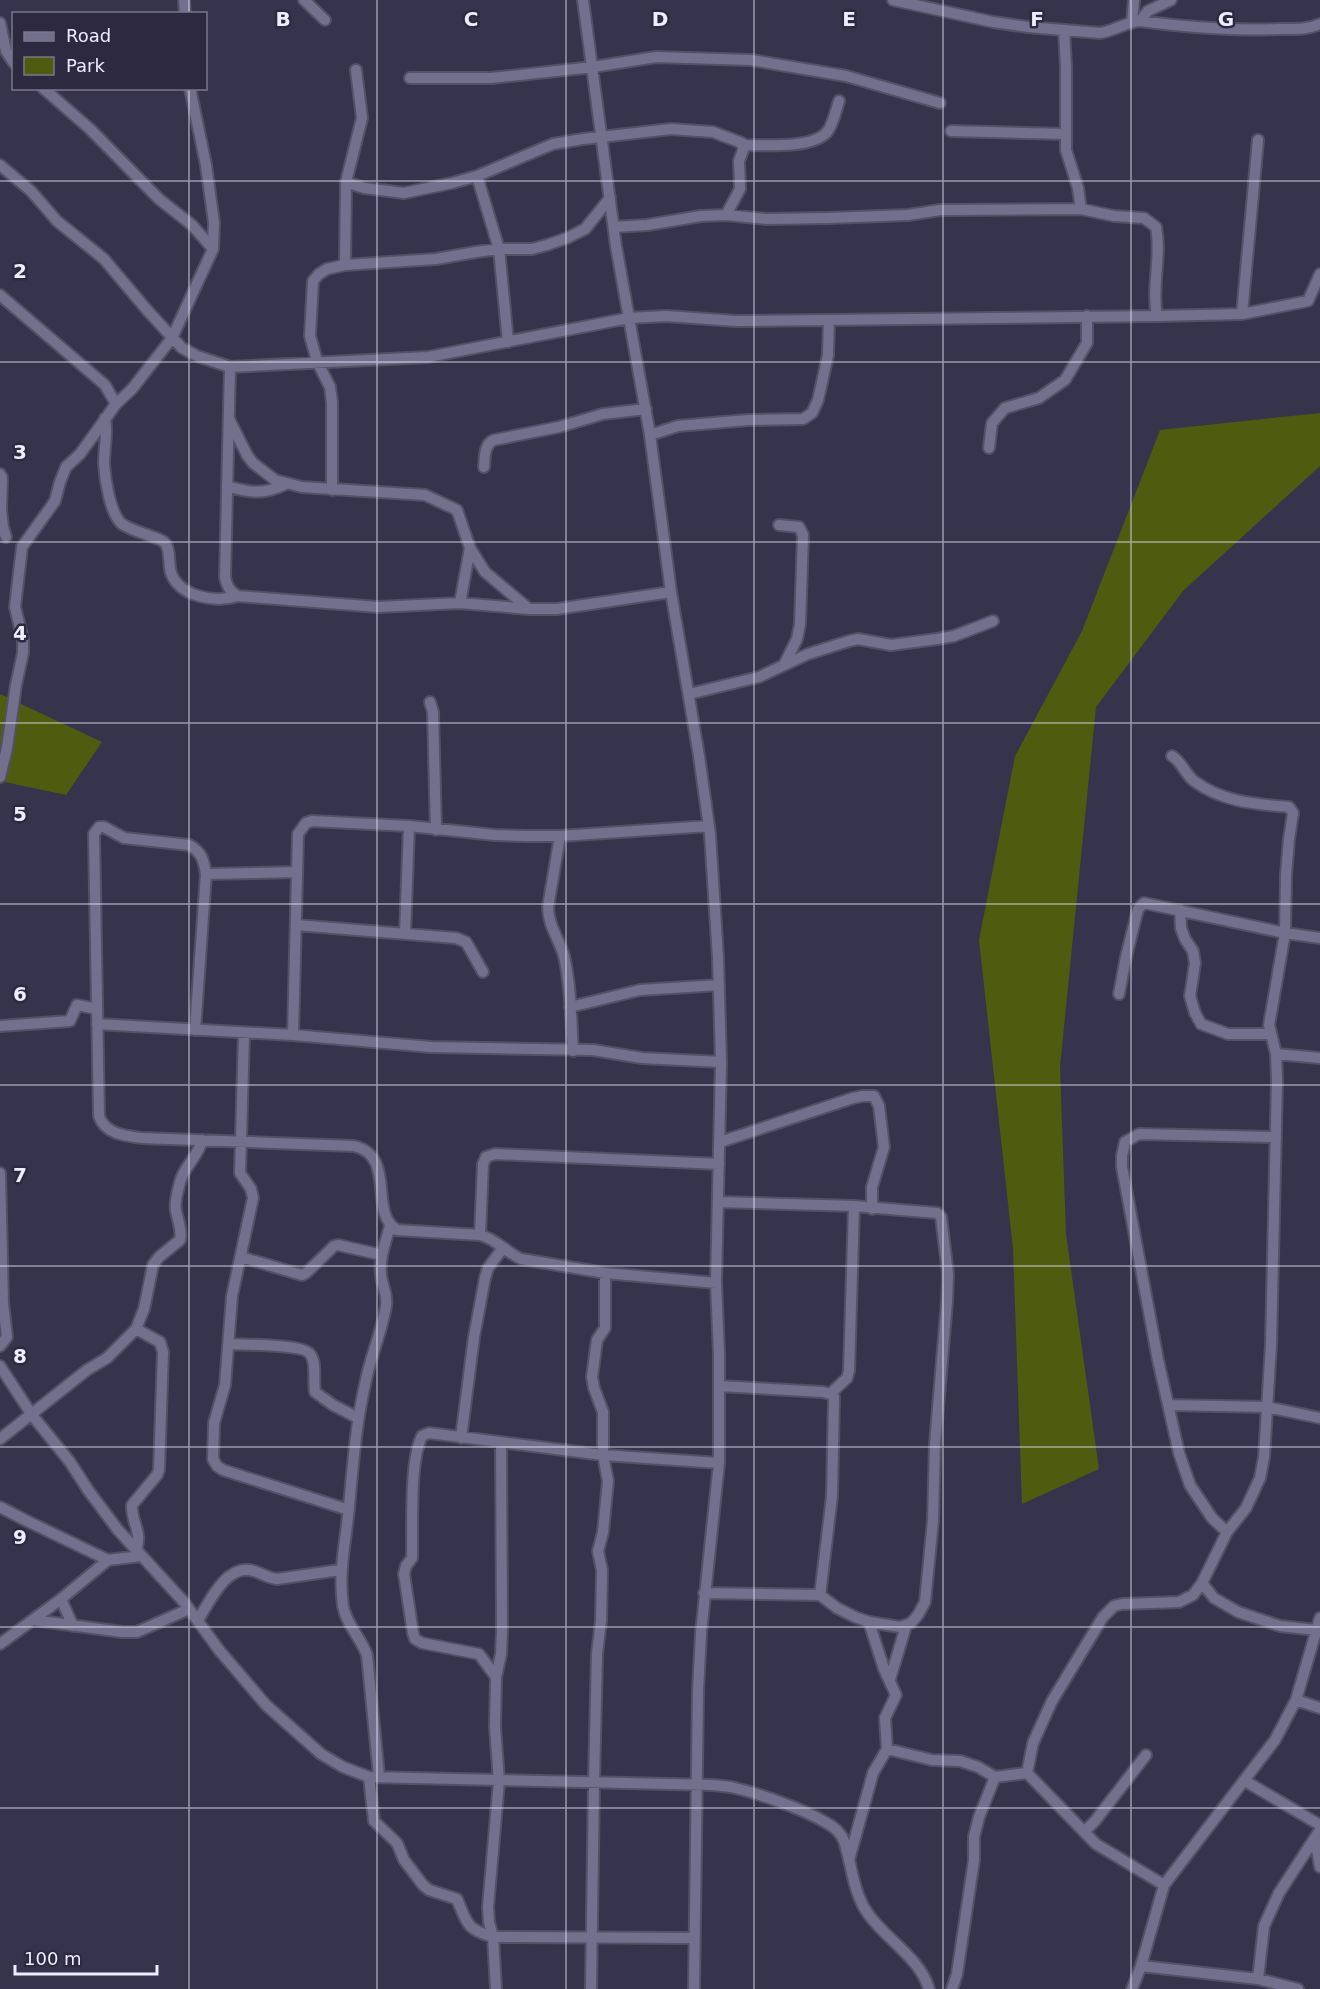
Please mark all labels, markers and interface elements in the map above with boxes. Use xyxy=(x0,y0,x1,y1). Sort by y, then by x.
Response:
text: B xyxy=(275,7,291,31)
text: C xyxy=(464,7,478,31)
text: D xyxy=(652,7,668,31)
text: E xyxy=(842,7,856,31)
text: F xyxy=(1030,7,1044,31)
text: G xyxy=(1218,7,1234,31)
legend xyxy=(12,12,207,90)
text: Road xyxy=(66,25,111,46)
text: Park xyxy=(66,55,105,76)
text: 2 xyxy=(13,259,27,283)
text: 3 xyxy=(13,440,27,464)
text: 4 xyxy=(13,621,27,645)
text: 5 xyxy=(13,802,27,826)
text: 6 xyxy=(13,982,27,1006)
text: 7 xyxy=(13,1163,27,1187)
text: 8 xyxy=(13,1344,27,1368)
text: 9 xyxy=(13,1525,27,1549)
scale bar xyxy=(15,1938,158,1976)
text: 100 m xyxy=(24,1948,82,1969)

